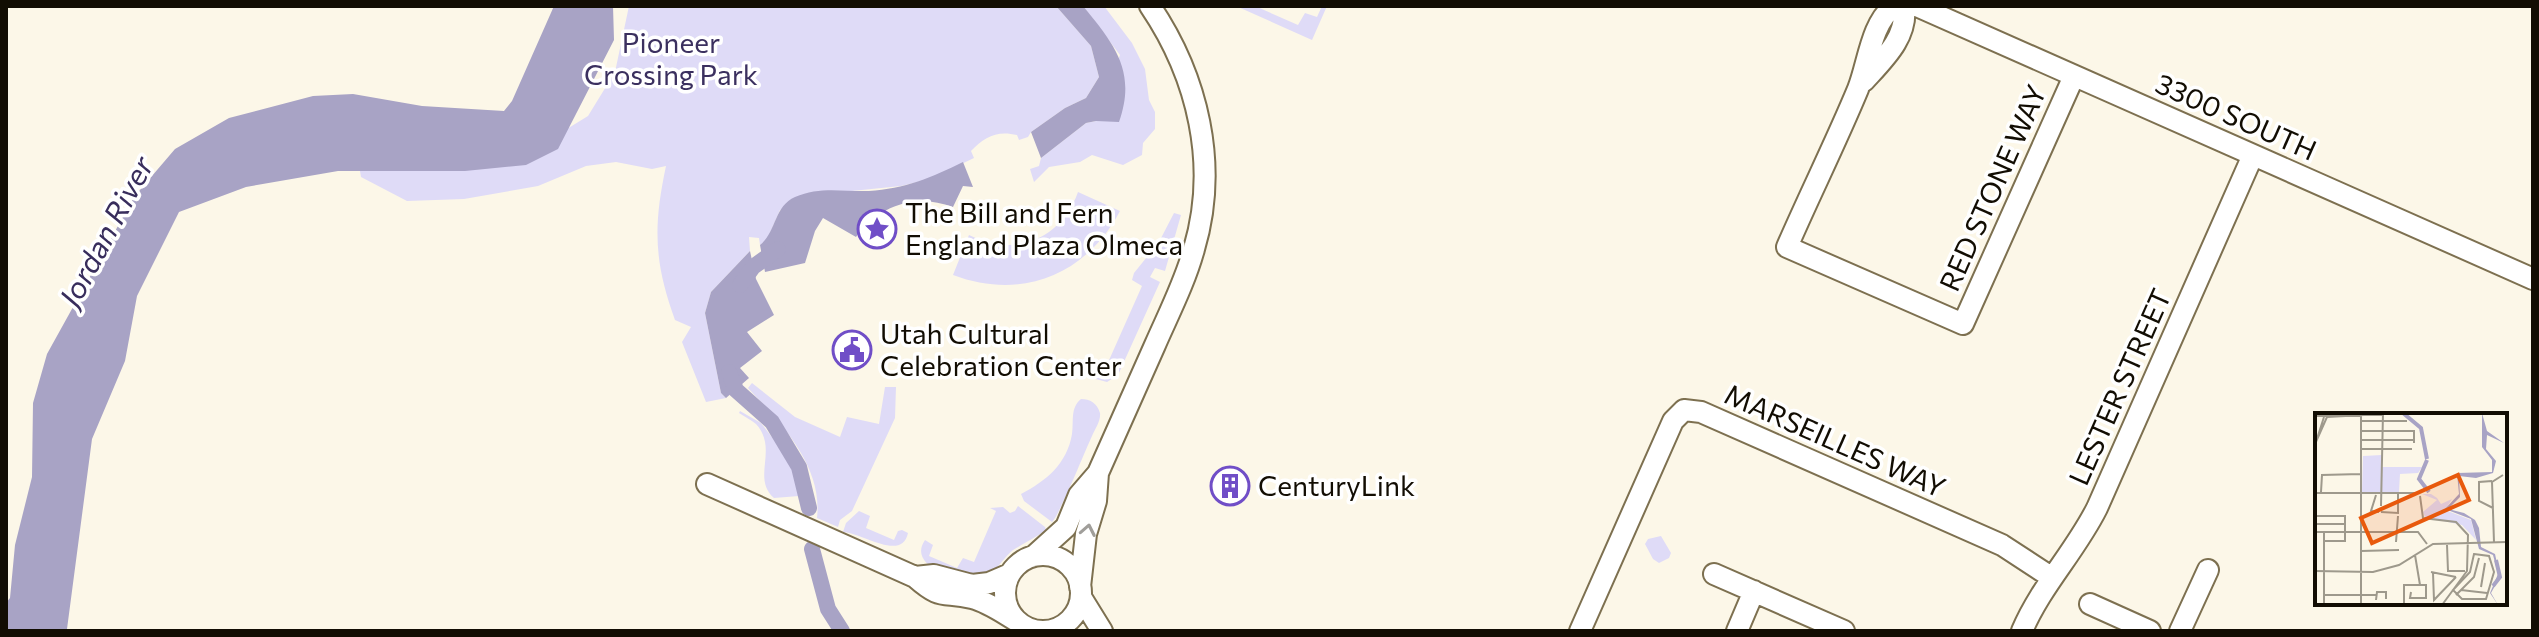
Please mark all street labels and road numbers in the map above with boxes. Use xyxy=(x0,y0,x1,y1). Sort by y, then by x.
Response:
street label: 3300 SOUTH xyxy=(2151,65,2322,167)
street label: RED STONE WAY xyxy=(1931,79,2053,296)
street label: LESTER STREET xyxy=(2061,283,2178,490)
street label: MARSEILLES WAY xyxy=(1720,376,1951,504)

